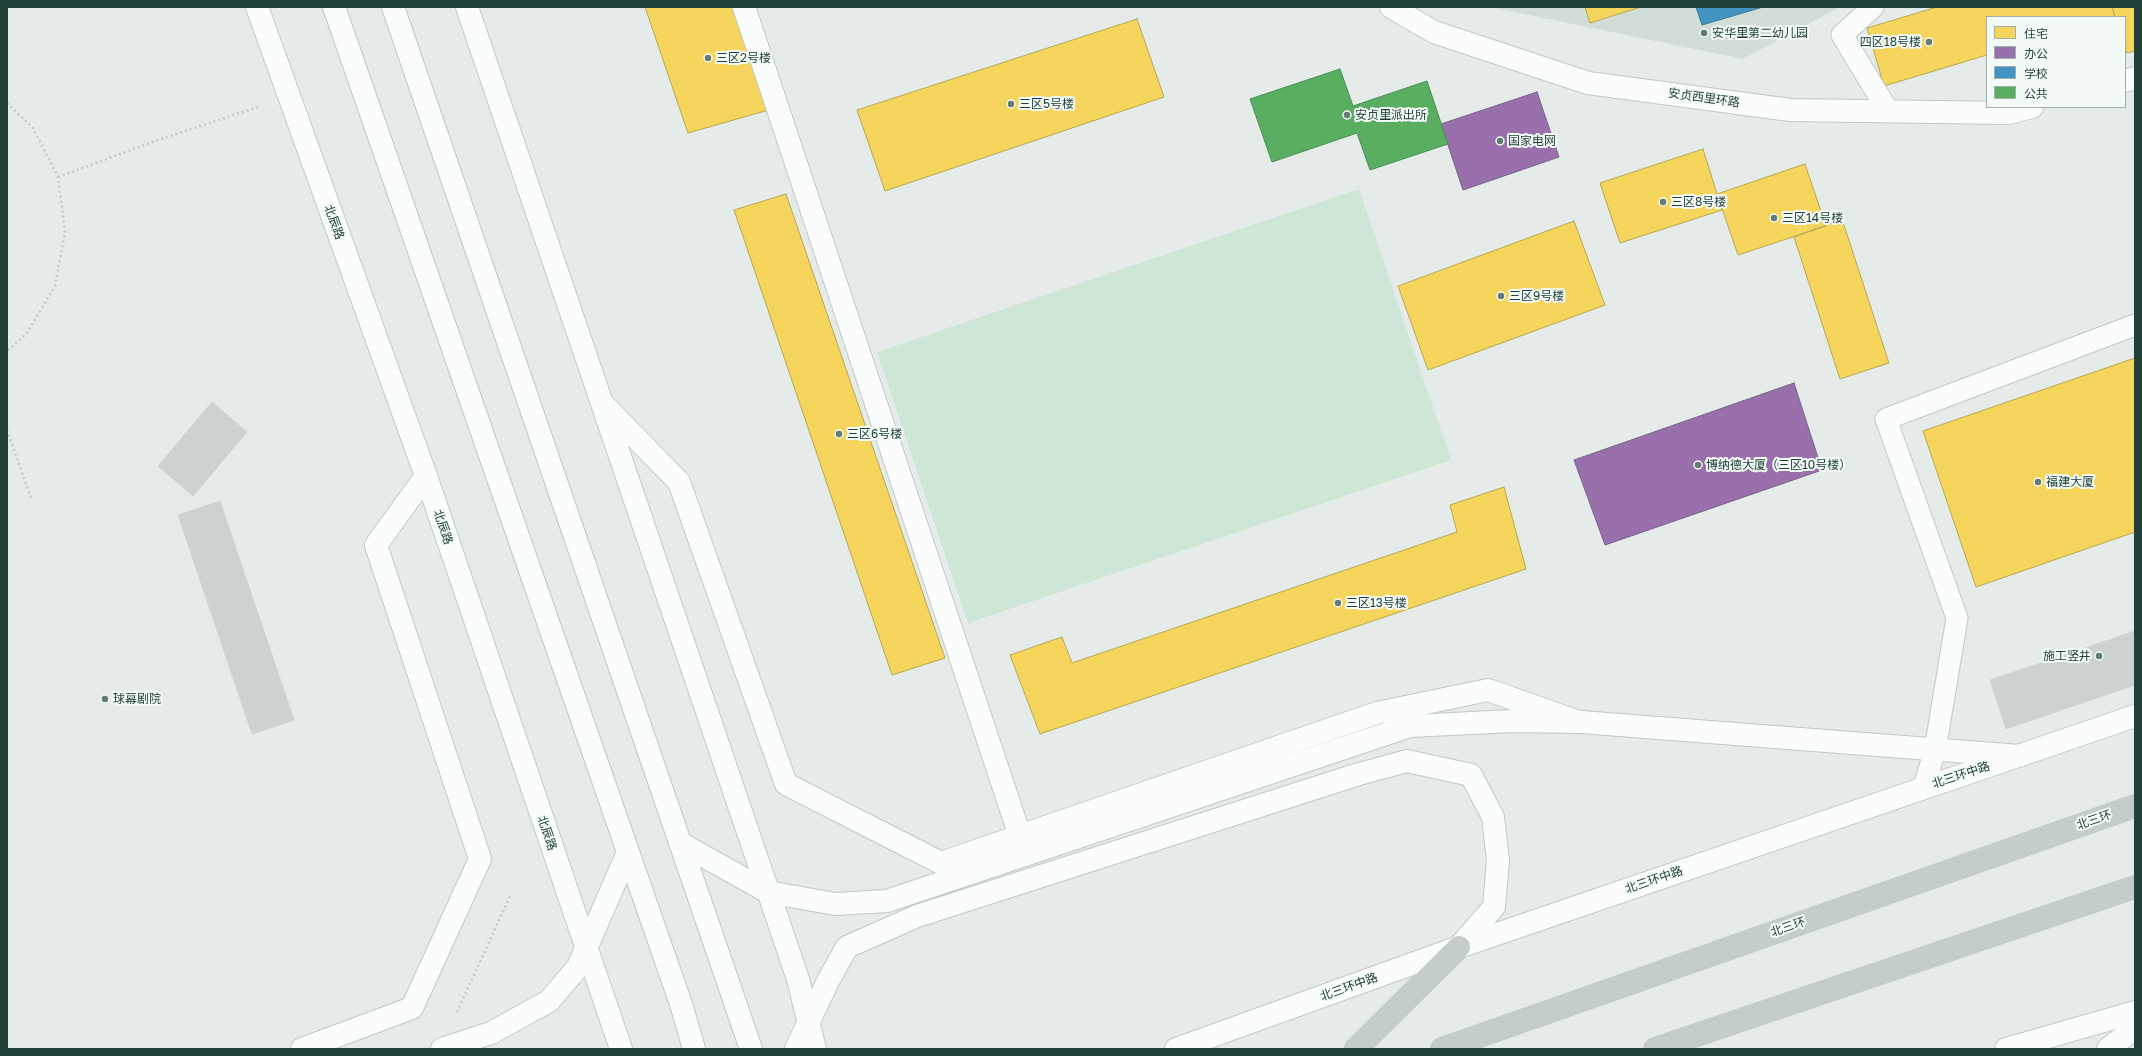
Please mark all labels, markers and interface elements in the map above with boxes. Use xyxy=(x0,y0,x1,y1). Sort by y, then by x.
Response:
legend xyxy=(1986,16,2126,108)
place label: 安华里第二幼儿园 xyxy=(1712,26,1808,40)
text: 住宅 xyxy=(2024,26,2048,41)
marker: 安华里第二幼儿园 xyxy=(1699,28,1709,38)
place label: 四区18号楼 xyxy=(1860,35,1921,49)
marker: 四区18号楼 xyxy=(1924,37,1934,47)
text: 办公 xyxy=(2024,46,2048,61)
place label: 三区2号楼 xyxy=(716,51,771,65)
marker: 三区2号楼 xyxy=(703,53,713,63)
text: 学校 xyxy=(2024,66,2048,81)
street label: 安贞西里环路 xyxy=(1667,86,1741,110)
text: 公共 xyxy=(2024,86,2048,101)
place label: 三区5号楼 xyxy=(1019,97,1074,111)
marker: 三区5号楼 xyxy=(1006,99,1016,109)
place label: 安贞里派出所 xyxy=(1355,108,1427,122)
marker: 安贞里派出所 xyxy=(1342,110,1352,120)
place label: 国家电网 xyxy=(1508,134,1556,148)
marker: 国家电网 xyxy=(1495,136,1505,146)
place label: 三区8号楼 xyxy=(1671,195,1726,209)
marker: 三区8号楼 xyxy=(1658,197,1668,207)
street label: 北辰路 xyxy=(321,203,347,241)
place label: 三区14号楼 xyxy=(1782,211,1843,225)
marker: 三区14号楼 xyxy=(1769,213,1779,223)
place label: 三区9号楼 xyxy=(1509,289,1564,303)
marker: 三区9号楼 xyxy=(1496,291,1506,301)
place label: 三区6号楼 xyxy=(847,427,902,441)
marker: 三区6号楼 xyxy=(834,429,844,439)
place label: 博纳德大厦（三区10号楼） xyxy=(1706,458,1851,472)
marker: 博纳德大厦（三区10号楼） xyxy=(1693,460,1703,470)
place label: 福建大厦 xyxy=(2046,475,2094,489)
marker: 福建大厦 xyxy=(2033,477,2043,487)
street label: 北辰路 xyxy=(430,508,456,546)
place label: 三区13号楼 xyxy=(1346,596,1407,610)
marker: 三区13号楼 xyxy=(1333,598,1343,608)
place label: 施工竖井 xyxy=(2043,649,2091,663)
marker: 施工竖井 xyxy=(2094,651,2104,661)
place label: 球幕剧院 xyxy=(113,692,161,706)
marker: 球幕剧院 xyxy=(100,694,110,704)
street label: 北三环中路 xyxy=(1930,759,1992,791)
street label: 北三环 xyxy=(2075,807,2113,833)
street label: 北辰路 xyxy=(534,814,560,852)
street label: 北三环中路 xyxy=(1623,863,1685,897)
street label: 北三环 xyxy=(1769,914,1807,940)
street label: 北三环中路 xyxy=(1318,970,1380,1004)

